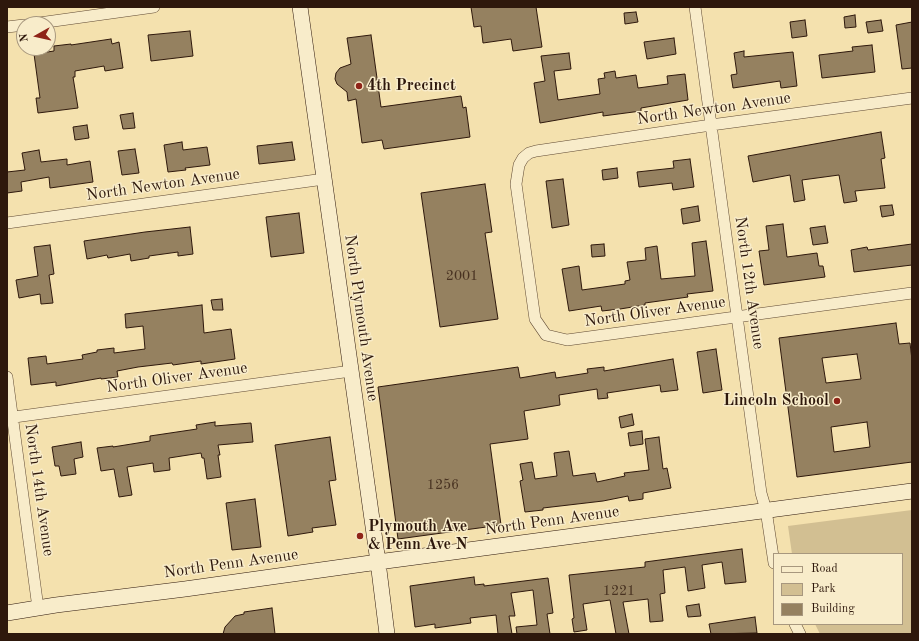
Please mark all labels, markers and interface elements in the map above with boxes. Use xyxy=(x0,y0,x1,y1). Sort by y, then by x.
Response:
north arrow xyxy=(16,16,56,56)
text: N xyxy=(19,33,31,43)
place label: 4th Precinct xyxy=(367,76,456,96)
marker: 4th Precinct xyxy=(354,81,364,91)
street label: North Newton Avenue xyxy=(636,89,792,129)
street label: North Newton Avenue xyxy=(85,165,241,205)
street label: North 12th Avenue xyxy=(730,215,768,351)
street label: North Plymouth Avenue xyxy=(340,233,382,403)
house number: 2001 xyxy=(446,268,478,284)
street label: North Oliver Avenue xyxy=(583,293,727,331)
street label: North Oliver Avenue xyxy=(105,359,249,397)
place label: Lincoln School xyxy=(723,391,829,411)
marker: Lincoln School xyxy=(832,396,842,406)
street label: North 14th Avenue xyxy=(20,422,58,558)
house number: 1256 xyxy=(427,477,459,493)
street label: North Penn Avenue xyxy=(484,502,620,540)
place label: Plymouth Ave & Penn Ave N xyxy=(368,517,468,555)
marker: Plymouth Ave & Penn Ave N xyxy=(355,531,365,541)
street label: North Penn Avenue xyxy=(163,545,299,583)
legend xyxy=(773,553,903,625)
text: Road xyxy=(811,563,838,575)
house number: 1221 xyxy=(603,583,635,599)
text: Park xyxy=(811,583,836,595)
text: Building xyxy=(811,603,855,615)

